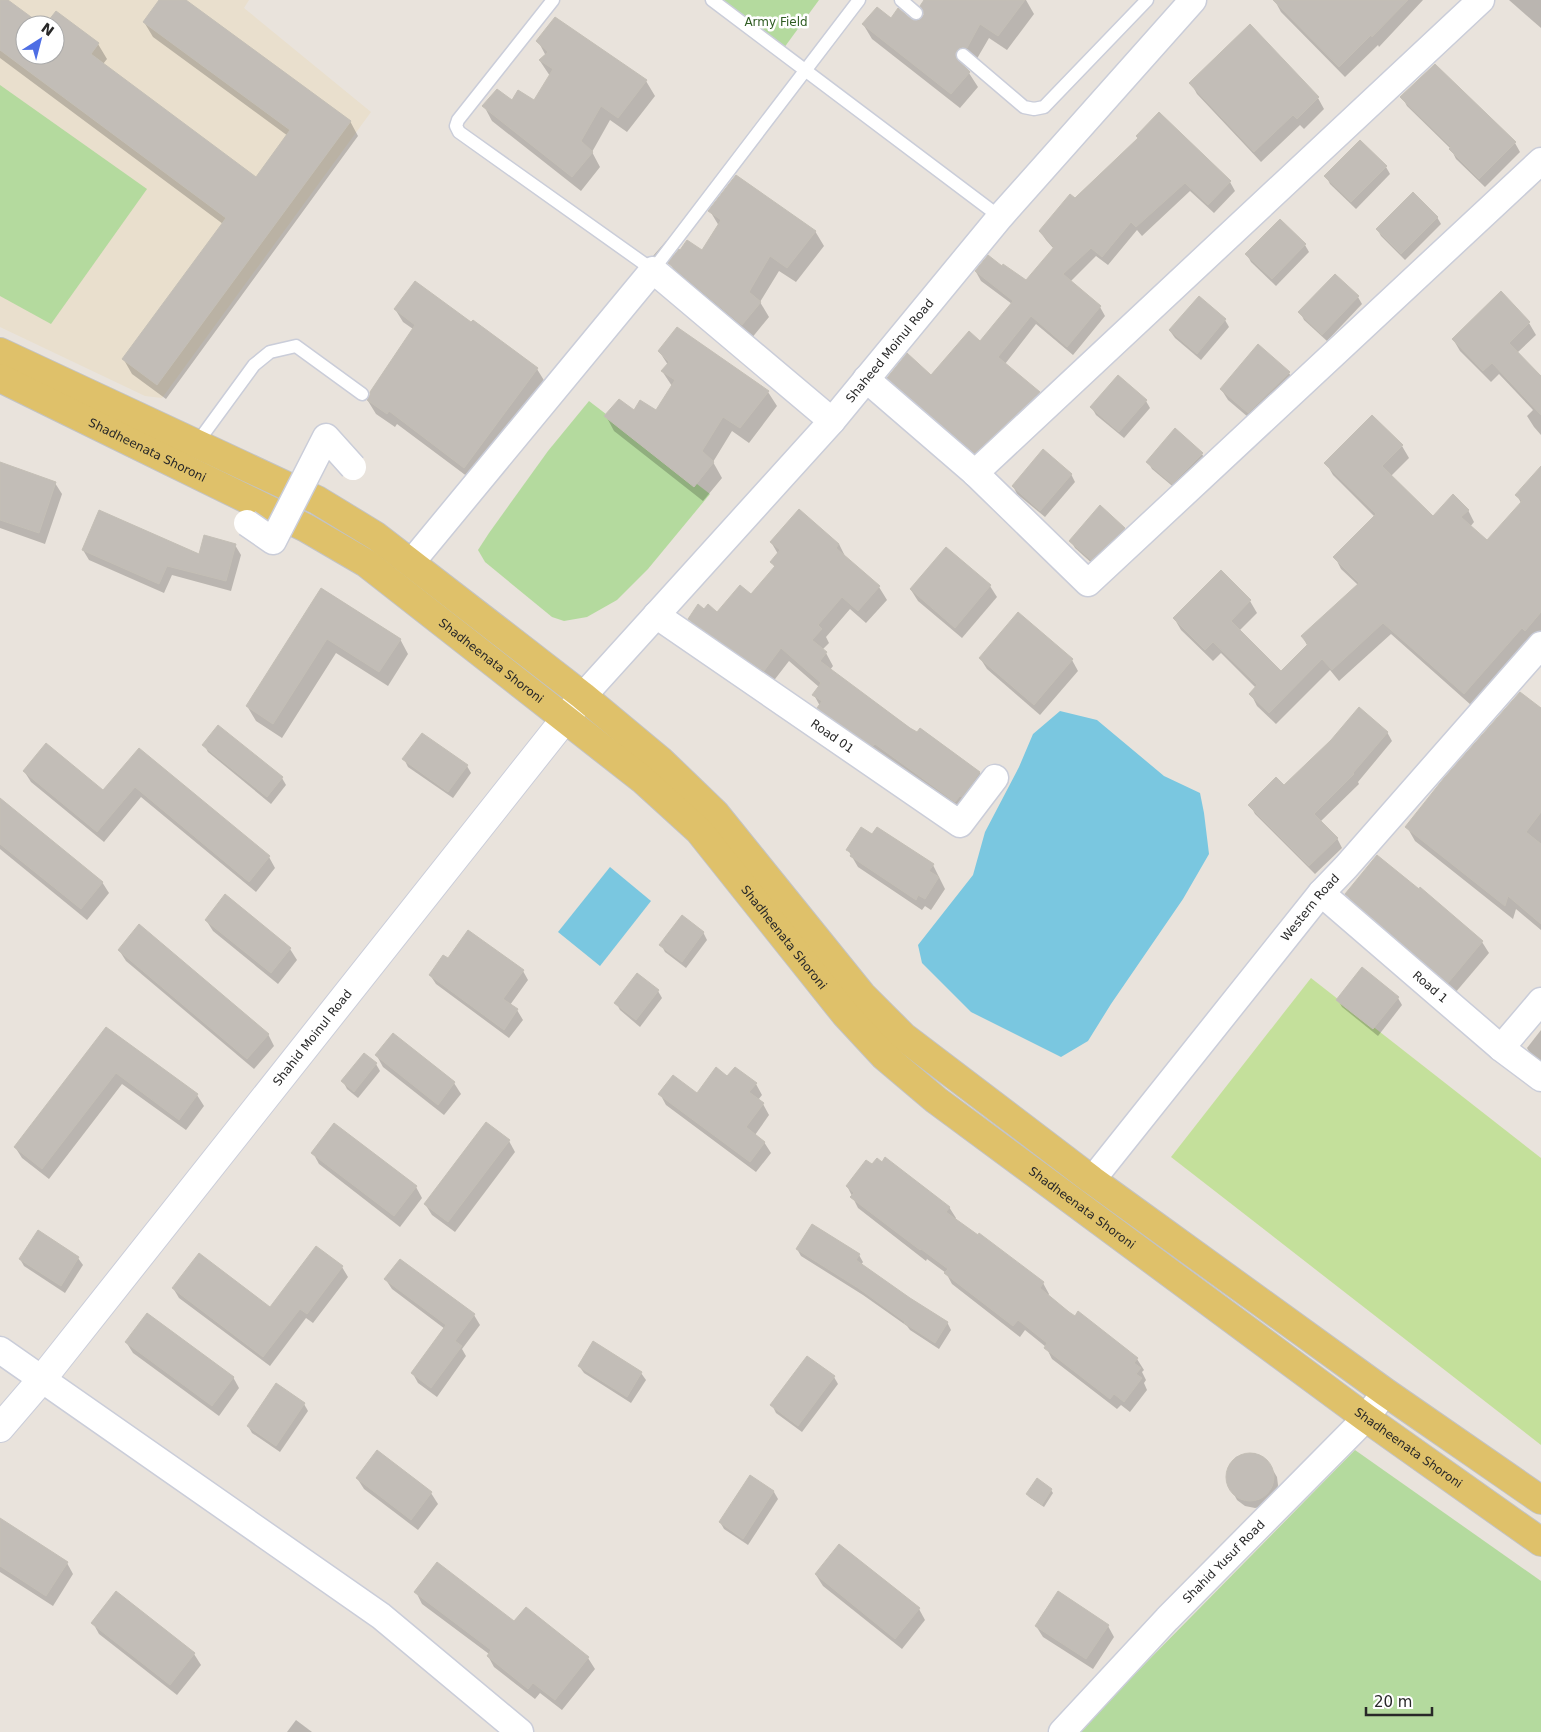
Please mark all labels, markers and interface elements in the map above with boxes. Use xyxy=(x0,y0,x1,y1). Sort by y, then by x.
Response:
north arrow xyxy=(15,15,65,65)
park label: Army Field xyxy=(744,15,808,29)
text: N xyxy=(38,20,57,39)
street label: Shaheed Moinul Road xyxy=(843,296,937,405)
street label: Shadheenata Shoroni xyxy=(86,416,208,485)
street label: Shadheenata Shoroni xyxy=(436,616,546,706)
street label: Road 01 xyxy=(808,717,857,756)
street label: Western Road xyxy=(1278,871,1342,944)
street label: Shadheenata Shoroni xyxy=(738,883,830,992)
street label: Road 1 xyxy=(1410,968,1450,1006)
street label: Shahid Moinul Road xyxy=(270,987,355,1089)
street label: Shadheenata Shoroni xyxy=(1026,1164,1138,1252)
street label: Shadheenata Shoroni xyxy=(1352,1405,1465,1491)
street label: Shahid Yusuf Road xyxy=(1180,1517,1268,1606)
scale bar xyxy=(1366,1684,1432,1716)
text: 20 m xyxy=(1374,1693,1412,1711)

